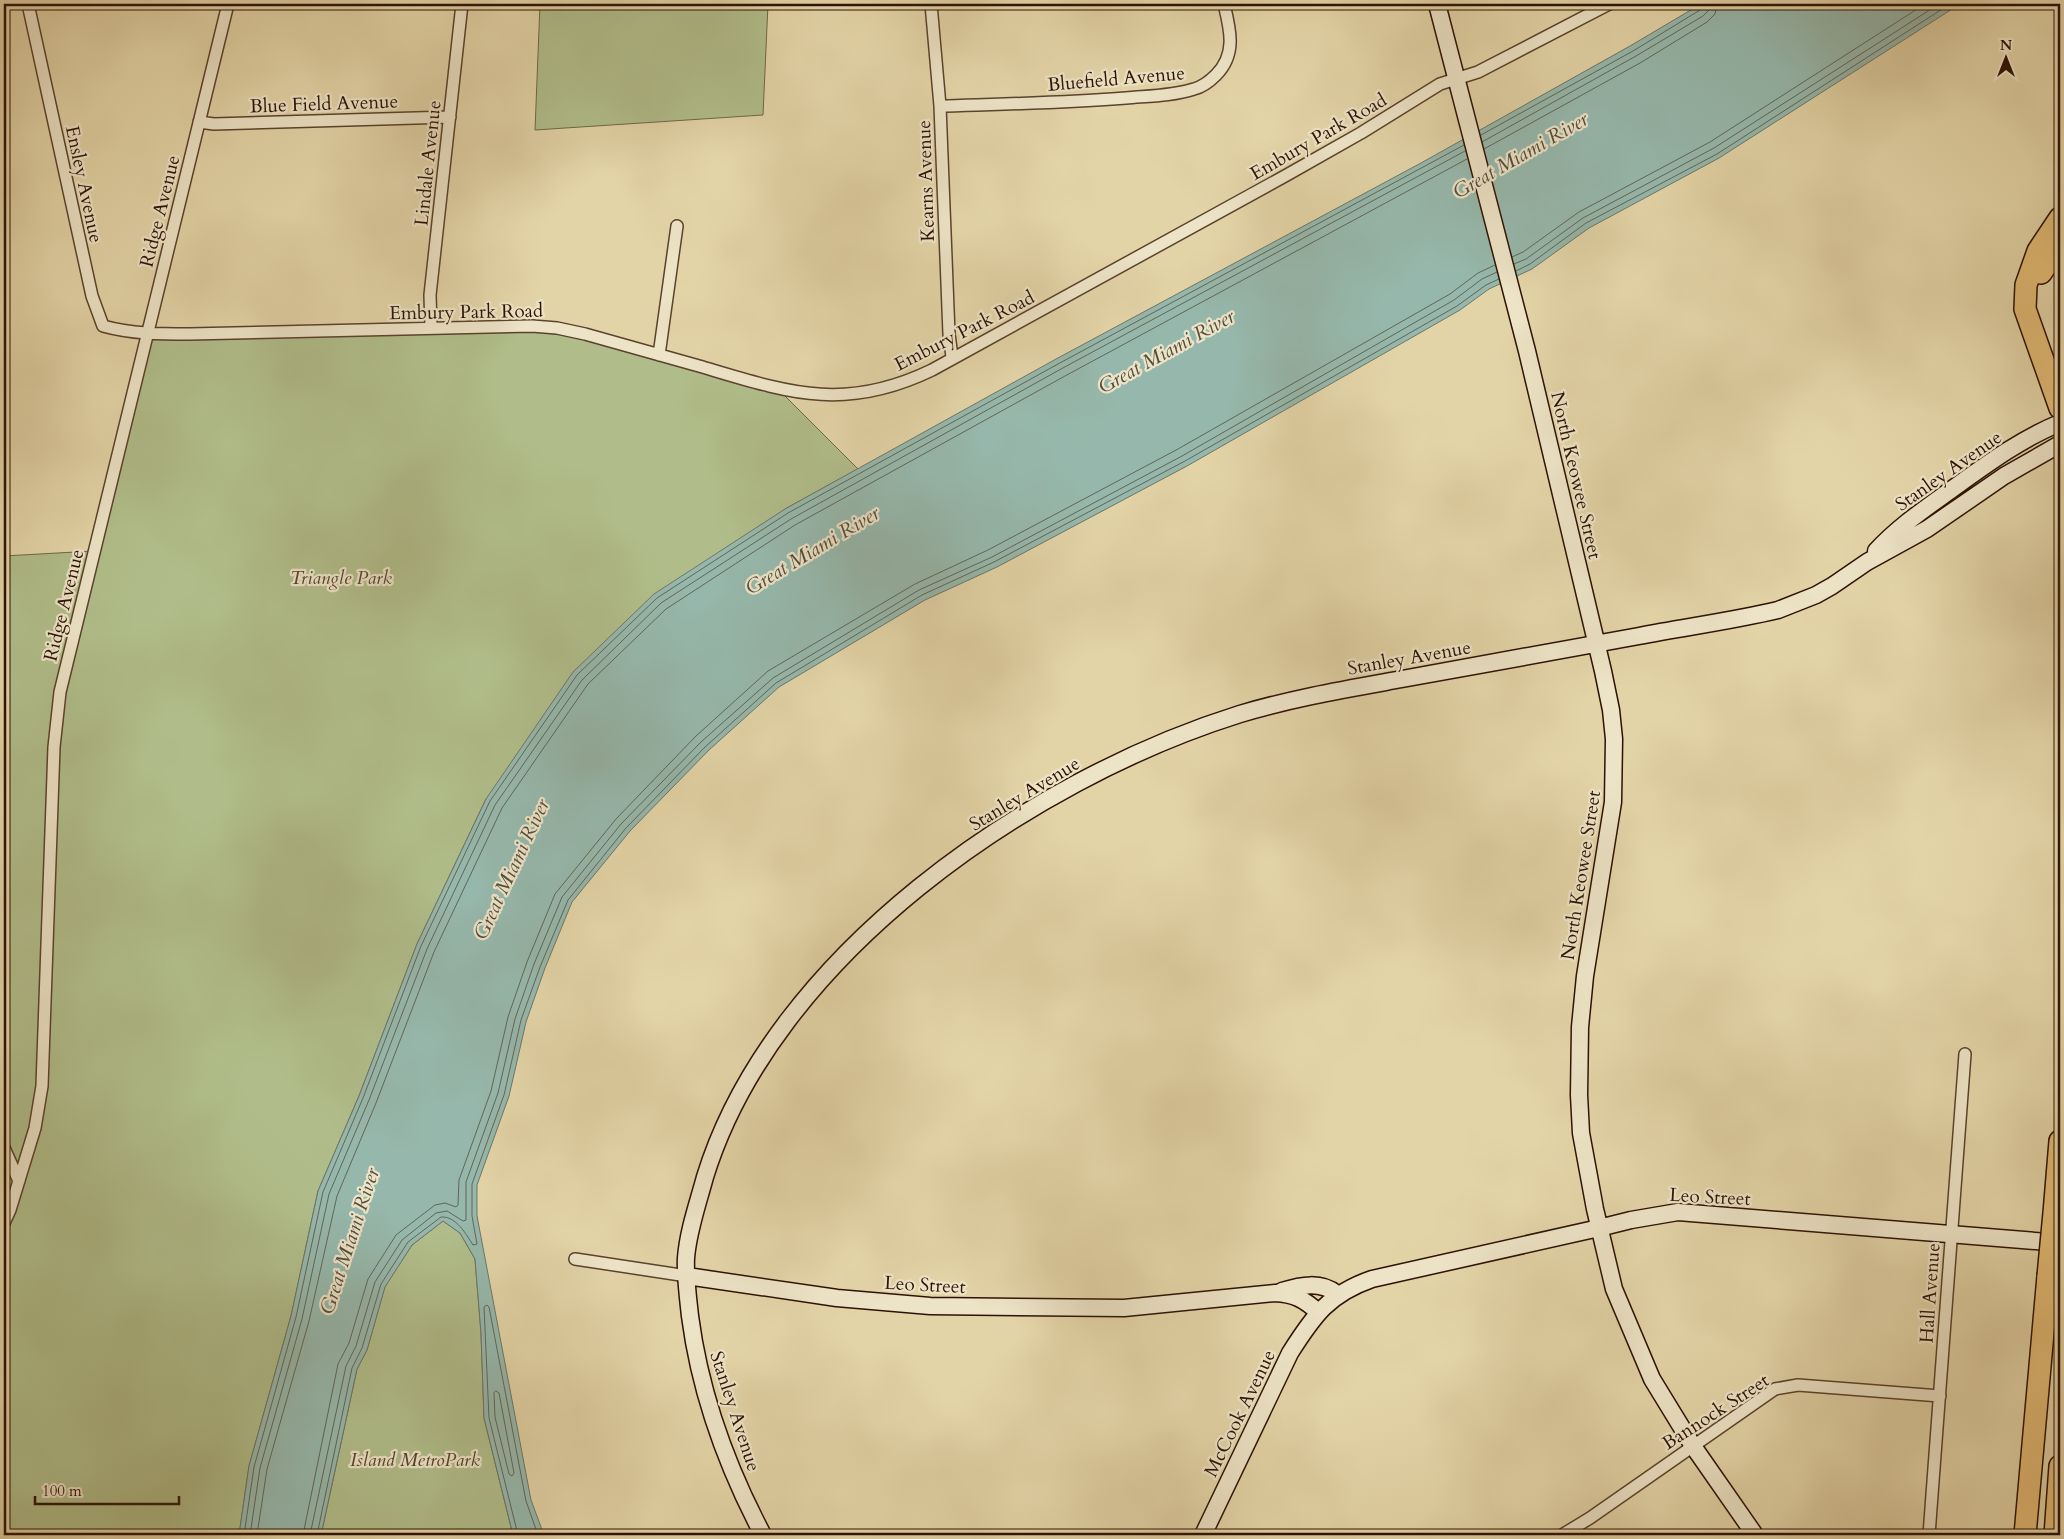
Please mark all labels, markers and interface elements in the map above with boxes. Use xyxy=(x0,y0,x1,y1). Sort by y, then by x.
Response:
north arrow xyxy=(1982,32,2032,82)
text: N xyxy=(2000,36,2012,55)
street label: Bluefield Avenue xyxy=(1046,60,1186,98)
street label: Embury Park Road xyxy=(1245,87,1392,187)
street label: Blue Field Avenue xyxy=(249,88,399,120)
street label: Lindale Avenue xyxy=(408,99,448,227)
water label: Great Miami River xyxy=(1448,105,1594,205)
street label: Kearns Avenue xyxy=(911,120,941,242)
street label: Ensley Avenue xyxy=(59,123,109,245)
street label: Ridge Avenue xyxy=(133,152,186,270)
street label: Embury Park Road xyxy=(890,284,1039,377)
street label: Embury Park Road xyxy=(389,298,543,326)
water label: Great Miami River xyxy=(1093,302,1241,400)
street label: North Keowee Street xyxy=(1544,389,1608,562)
street label: Stanley Avenue xyxy=(1890,424,2007,517)
water label: Great Miami River xyxy=(740,499,886,601)
street label: Ridge Avenue xyxy=(37,546,90,664)
park label: Triangle Park xyxy=(290,565,393,591)
street label: Stanley Avenue xyxy=(1345,634,1473,682)
street label: Stanley Avenue xyxy=(964,751,1085,837)
street label: North Keowee Street xyxy=(1555,789,1607,962)
water label: Great Miami River xyxy=(467,793,556,944)
water label: Great Miami River xyxy=(313,1163,386,1318)
street label: Leo Street xyxy=(1669,1182,1751,1212)
street label: Hall Avenue xyxy=(1914,1242,1946,1344)
street label: Leo Street xyxy=(884,1270,966,1300)
street label: McCook Avenue xyxy=(1198,1345,1282,1481)
street label: Stanley Avenue xyxy=(703,1348,767,1475)
street label: Bannock Street xyxy=(1657,1368,1774,1456)
park label: Island MetroPark xyxy=(350,1447,481,1473)
scale bar xyxy=(35,1474,179,1506)
text: 100 m xyxy=(42,1481,82,1501)

